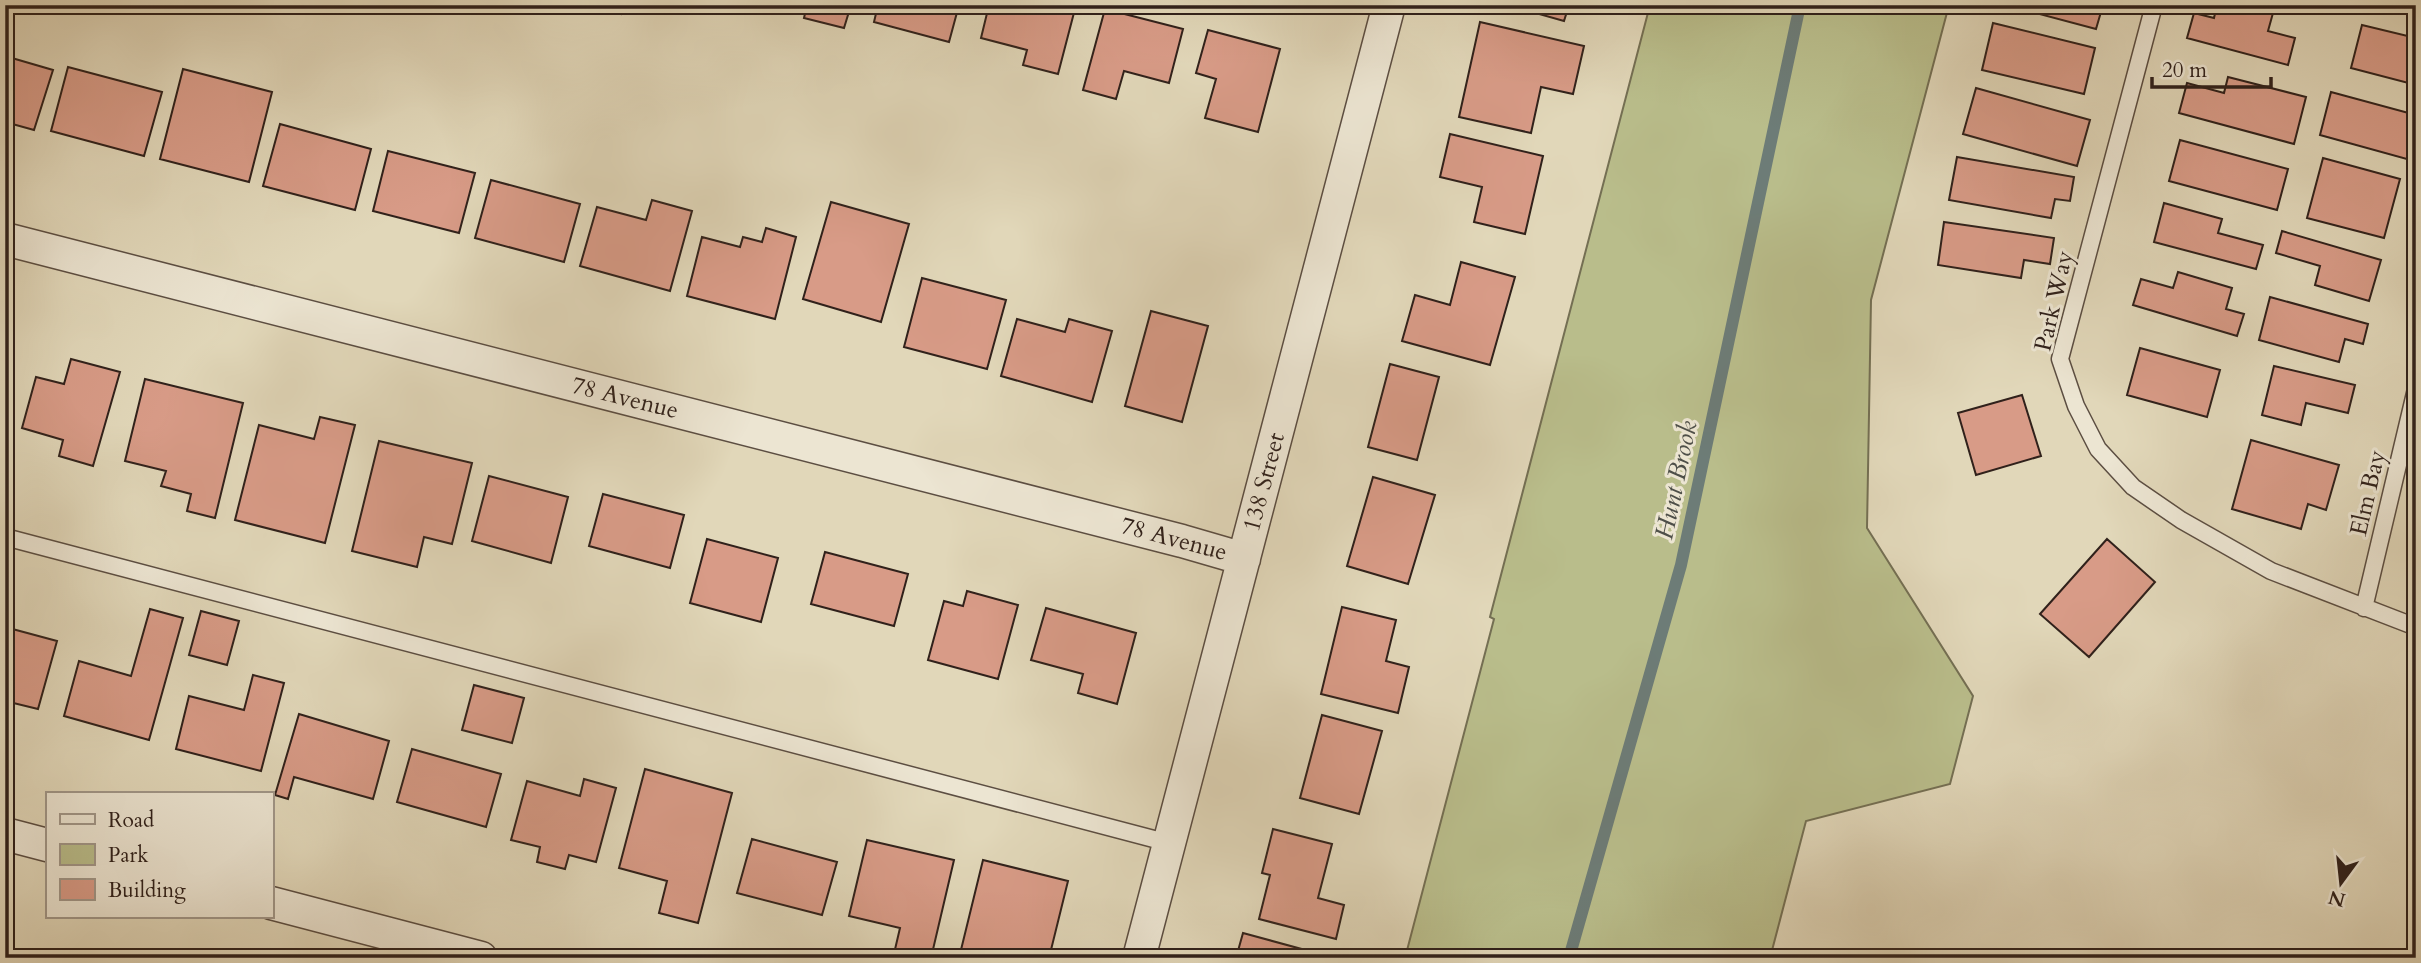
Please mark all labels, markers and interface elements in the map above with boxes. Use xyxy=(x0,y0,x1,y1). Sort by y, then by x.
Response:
scale bar xyxy=(2152,46,2270,90)
text: 20 m xyxy=(2162,56,2207,85)
street label: Park Way xyxy=(2026,247,2082,354)
street label: 78 Avenue xyxy=(568,369,682,427)
water label: Hunt Brook xyxy=(1646,417,1706,543)
street label: 138 Street xyxy=(1235,429,1293,535)
street label: Elm Bay xyxy=(2342,447,2394,539)
street label: 78 Avenue xyxy=(1117,509,1231,569)
legend xyxy=(46,792,273,918)
text: Road xyxy=(108,806,154,835)
text: Park xyxy=(108,841,149,870)
north arrow xyxy=(2306,848,2376,918)
text: Building xyxy=(108,876,186,905)
text: N xyxy=(2325,884,2348,913)

